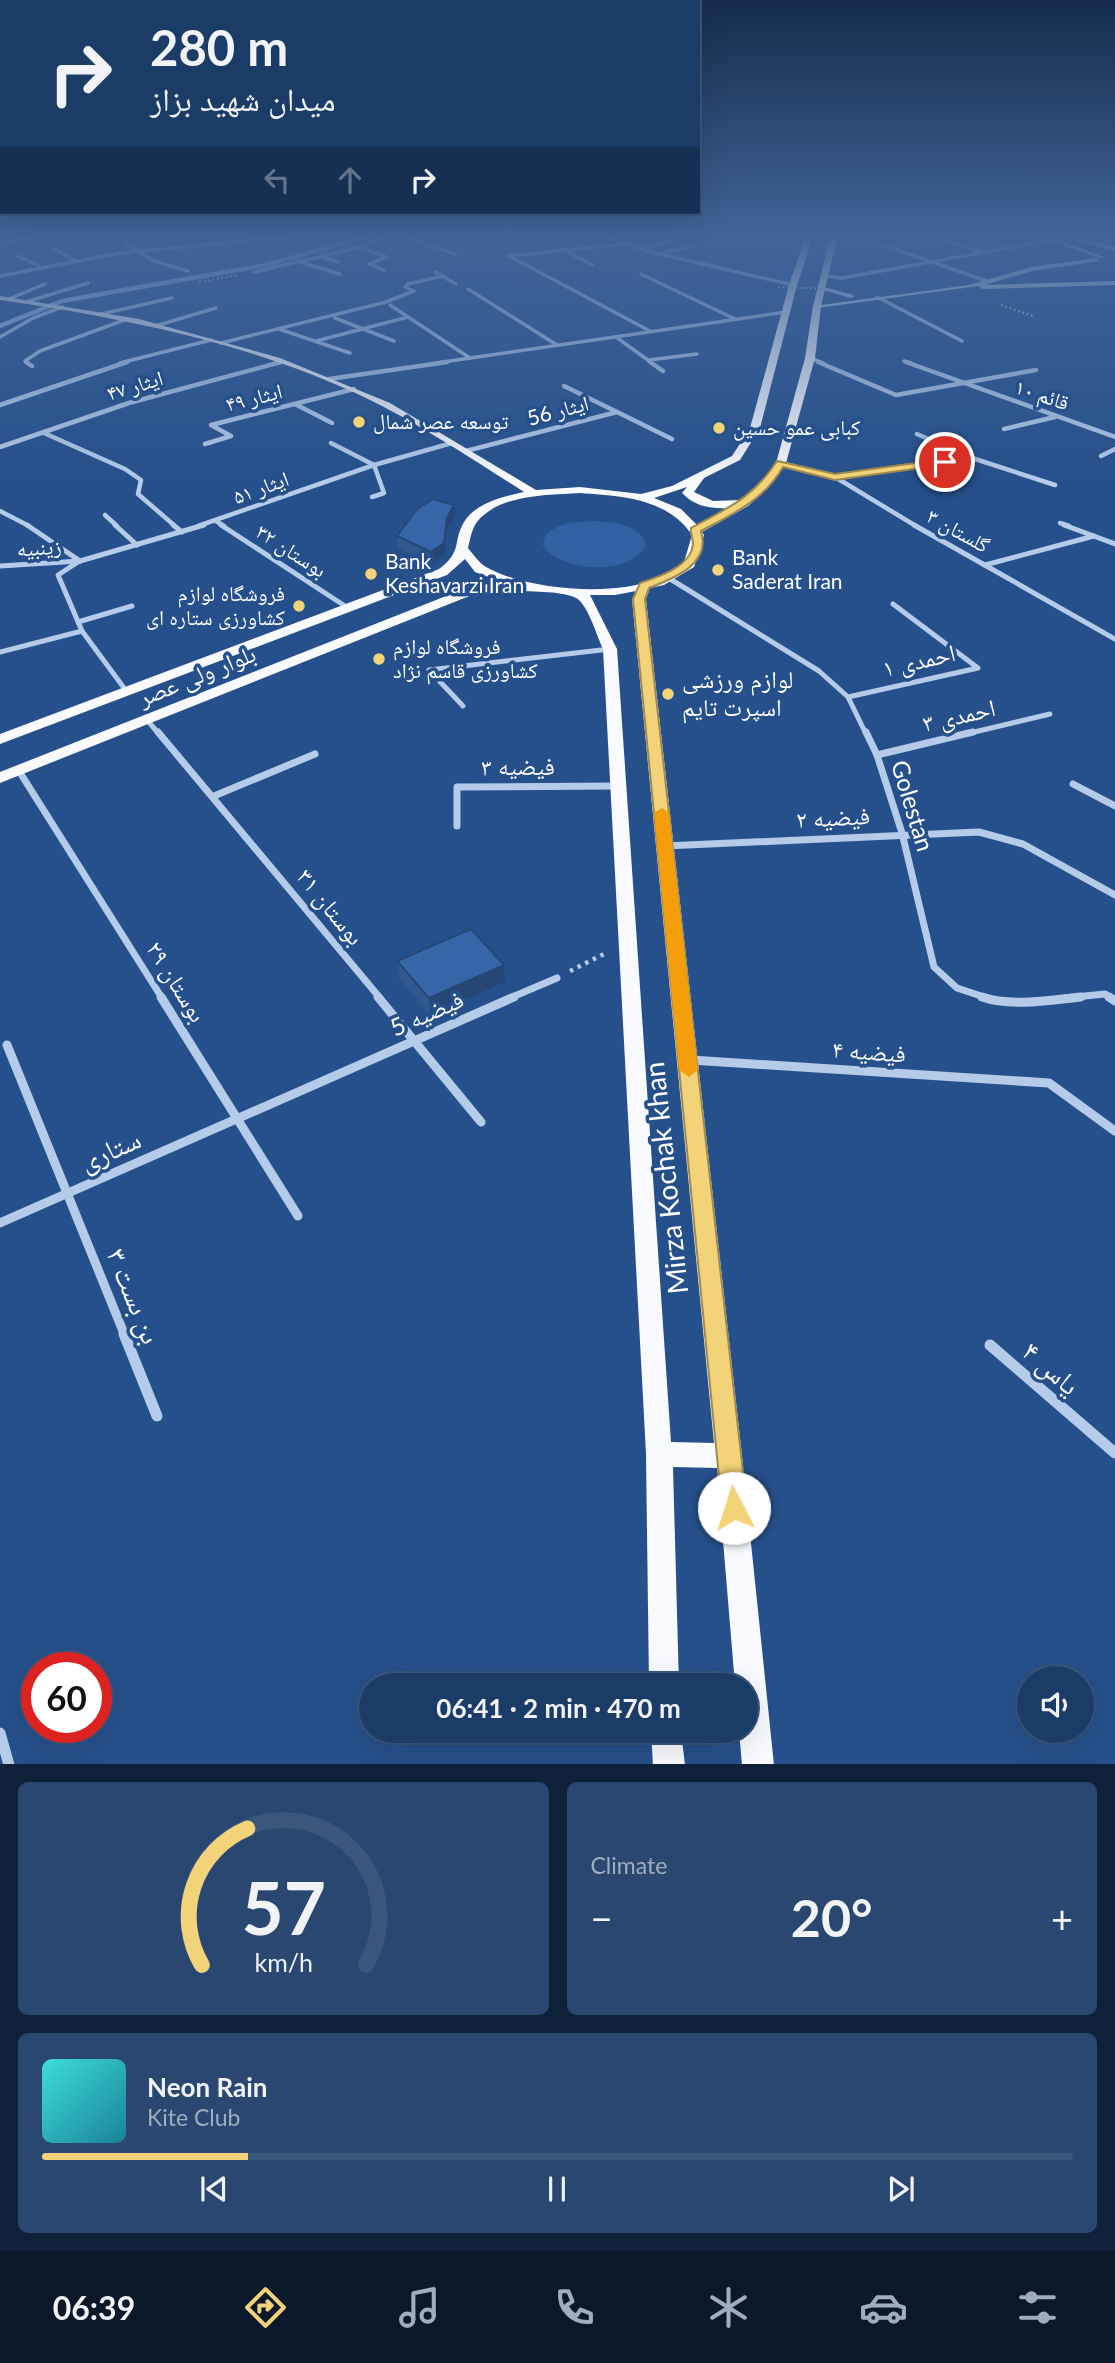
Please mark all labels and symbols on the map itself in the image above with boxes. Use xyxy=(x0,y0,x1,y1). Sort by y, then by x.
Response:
street label: ایثار ۴۷ xyxy=(103,364,166,405)
street label: قائم ۱۰ xyxy=(1011,373,1073,417)
street label: ایثار ۴۹ xyxy=(223,377,285,416)
street label: ایثار 56 xyxy=(524,389,591,430)
place label: توسعه عصر شمال xyxy=(373,408,509,434)
marker: توسعه عصر شمال xyxy=(351,414,367,430)
place label: کبابی عمو حسین xyxy=(733,414,861,441)
marker: کبابی عمو حسین xyxy=(711,420,727,436)
pin xyxy=(915,432,975,492)
street label: ایثار ۵۱ xyxy=(229,465,292,508)
street label: گلستان ۳ xyxy=(923,502,995,558)
street label: بوستان ۳۲ xyxy=(251,518,332,583)
street label: زینبیه xyxy=(16,532,62,561)
place label: Bank Saderat Iran xyxy=(732,544,843,593)
place label: Bank Keshavarzi Iran xyxy=(385,548,524,597)
marker: Bank Saderat Iran xyxy=(710,562,726,578)
marker: Bank Keshavarzi Iran xyxy=(363,566,379,582)
place label: فروشگاه لوازم کشاورزی ستاره ای xyxy=(146,580,285,630)
marker: فروشگاه لوازم کشاورزی ستاره ای xyxy=(291,598,307,614)
place label: فروشگاه لوازم کشاورزی قاسم نژاد xyxy=(393,633,538,685)
street label: احمدی ۱ xyxy=(879,637,958,683)
street label: بلوار ولی عصر xyxy=(132,638,260,713)
marker: فروشگاه لوازم کشاورزی قاسم نژاد xyxy=(371,651,387,667)
place label: لوازم ورزشی اسپرت تایم xyxy=(682,664,793,724)
marker: لوازم ورزشی اسپرت تایم xyxy=(660,686,676,702)
street label: احمدی ۳ xyxy=(919,692,998,738)
street label: فیضیه ۳ xyxy=(481,751,555,780)
street label: Golestan xyxy=(886,757,941,855)
street label: فیضیه ۲ xyxy=(795,800,871,833)
street label: بوستان ۳۱ xyxy=(291,862,371,951)
street label: بوستان ۲۹ xyxy=(140,935,213,1028)
street label: فیضیه 5 xyxy=(385,984,468,1042)
street label: فیضیه ۴ xyxy=(831,1033,907,1068)
street label: Mirza Kochak khan xyxy=(636,1060,694,1296)
street label: ستاری xyxy=(74,1121,146,1178)
street label: بن بست ۳ xyxy=(99,1243,169,1349)
street label: یاس ۴ xyxy=(1015,1333,1087,1403)
position arrow xyxy=(697,1471,771,1545)
speed limit sign: 60 xyxy=(21,1652,112,1743)

